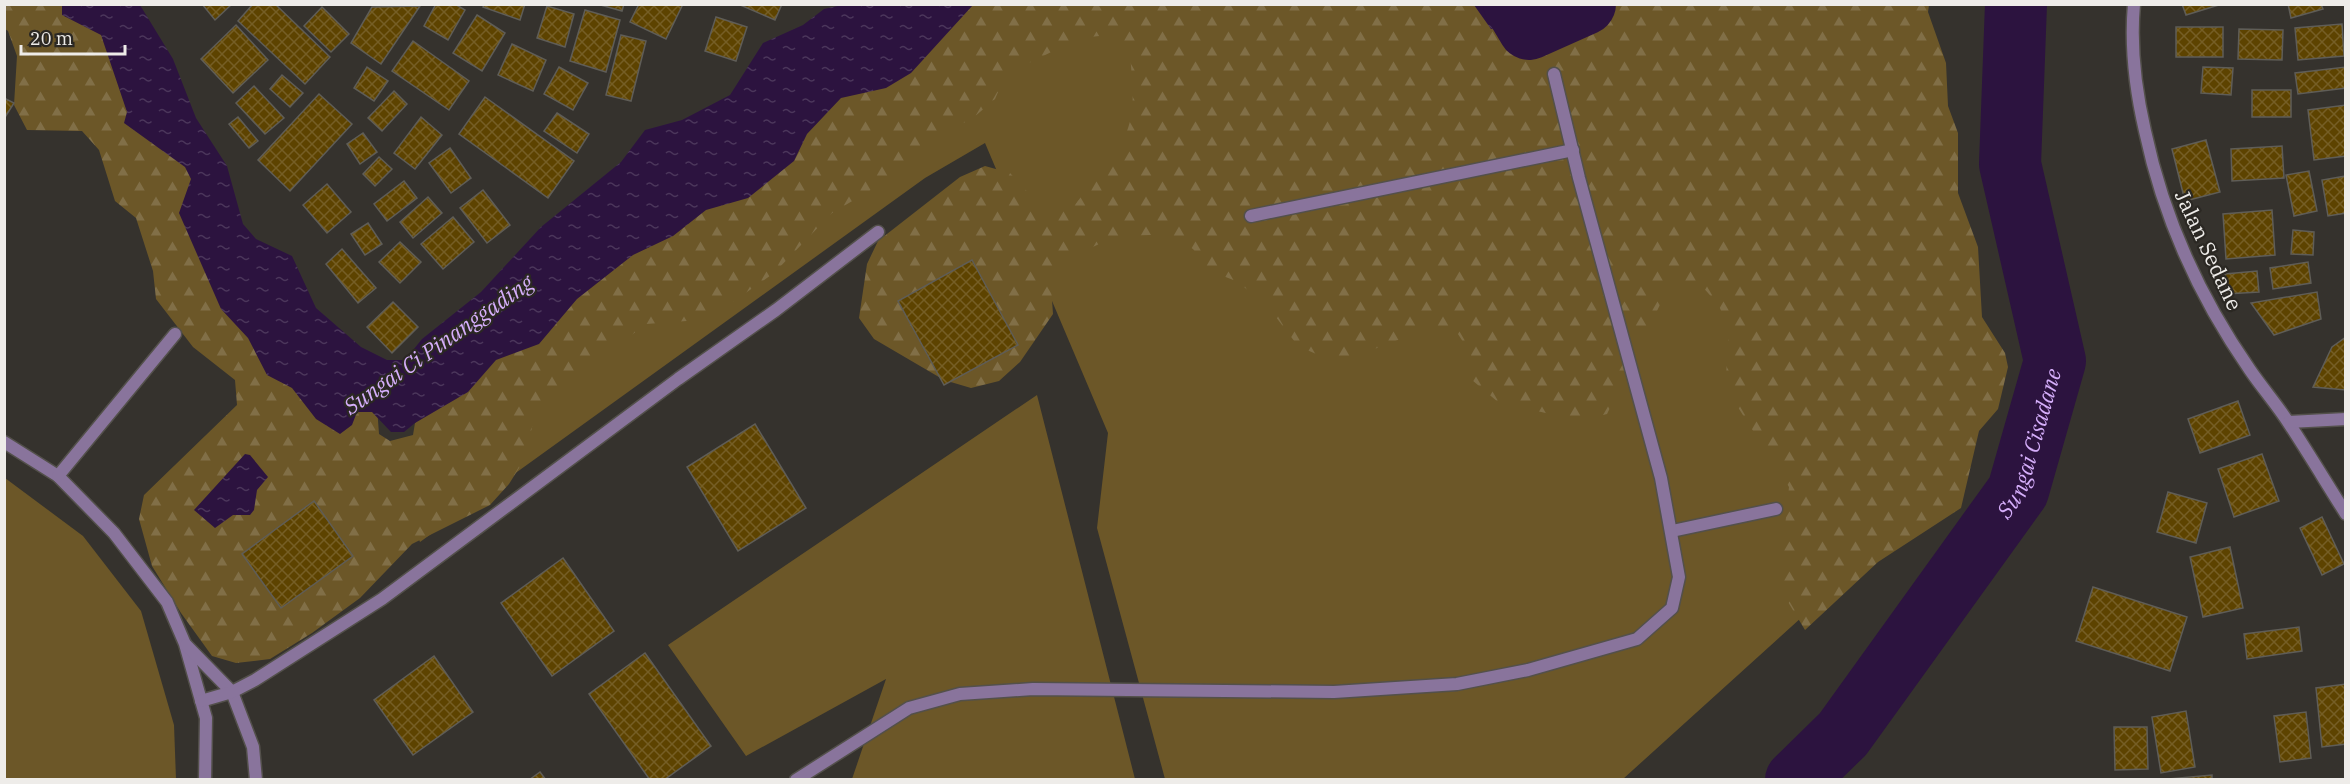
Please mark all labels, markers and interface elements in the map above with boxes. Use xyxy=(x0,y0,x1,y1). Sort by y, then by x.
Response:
scale bar xyxy=(21,18,124,56)
text: 20 m xyxy=(30,27,73,50)
street label: Jalan Sedane xyxy=(2169,185,2249,315)
water label: Sungai Ci Pinanggading xyxy=(337,267,539,421)
water label: Sungai Cisadane xyxy=(1988,365,2067,524)

